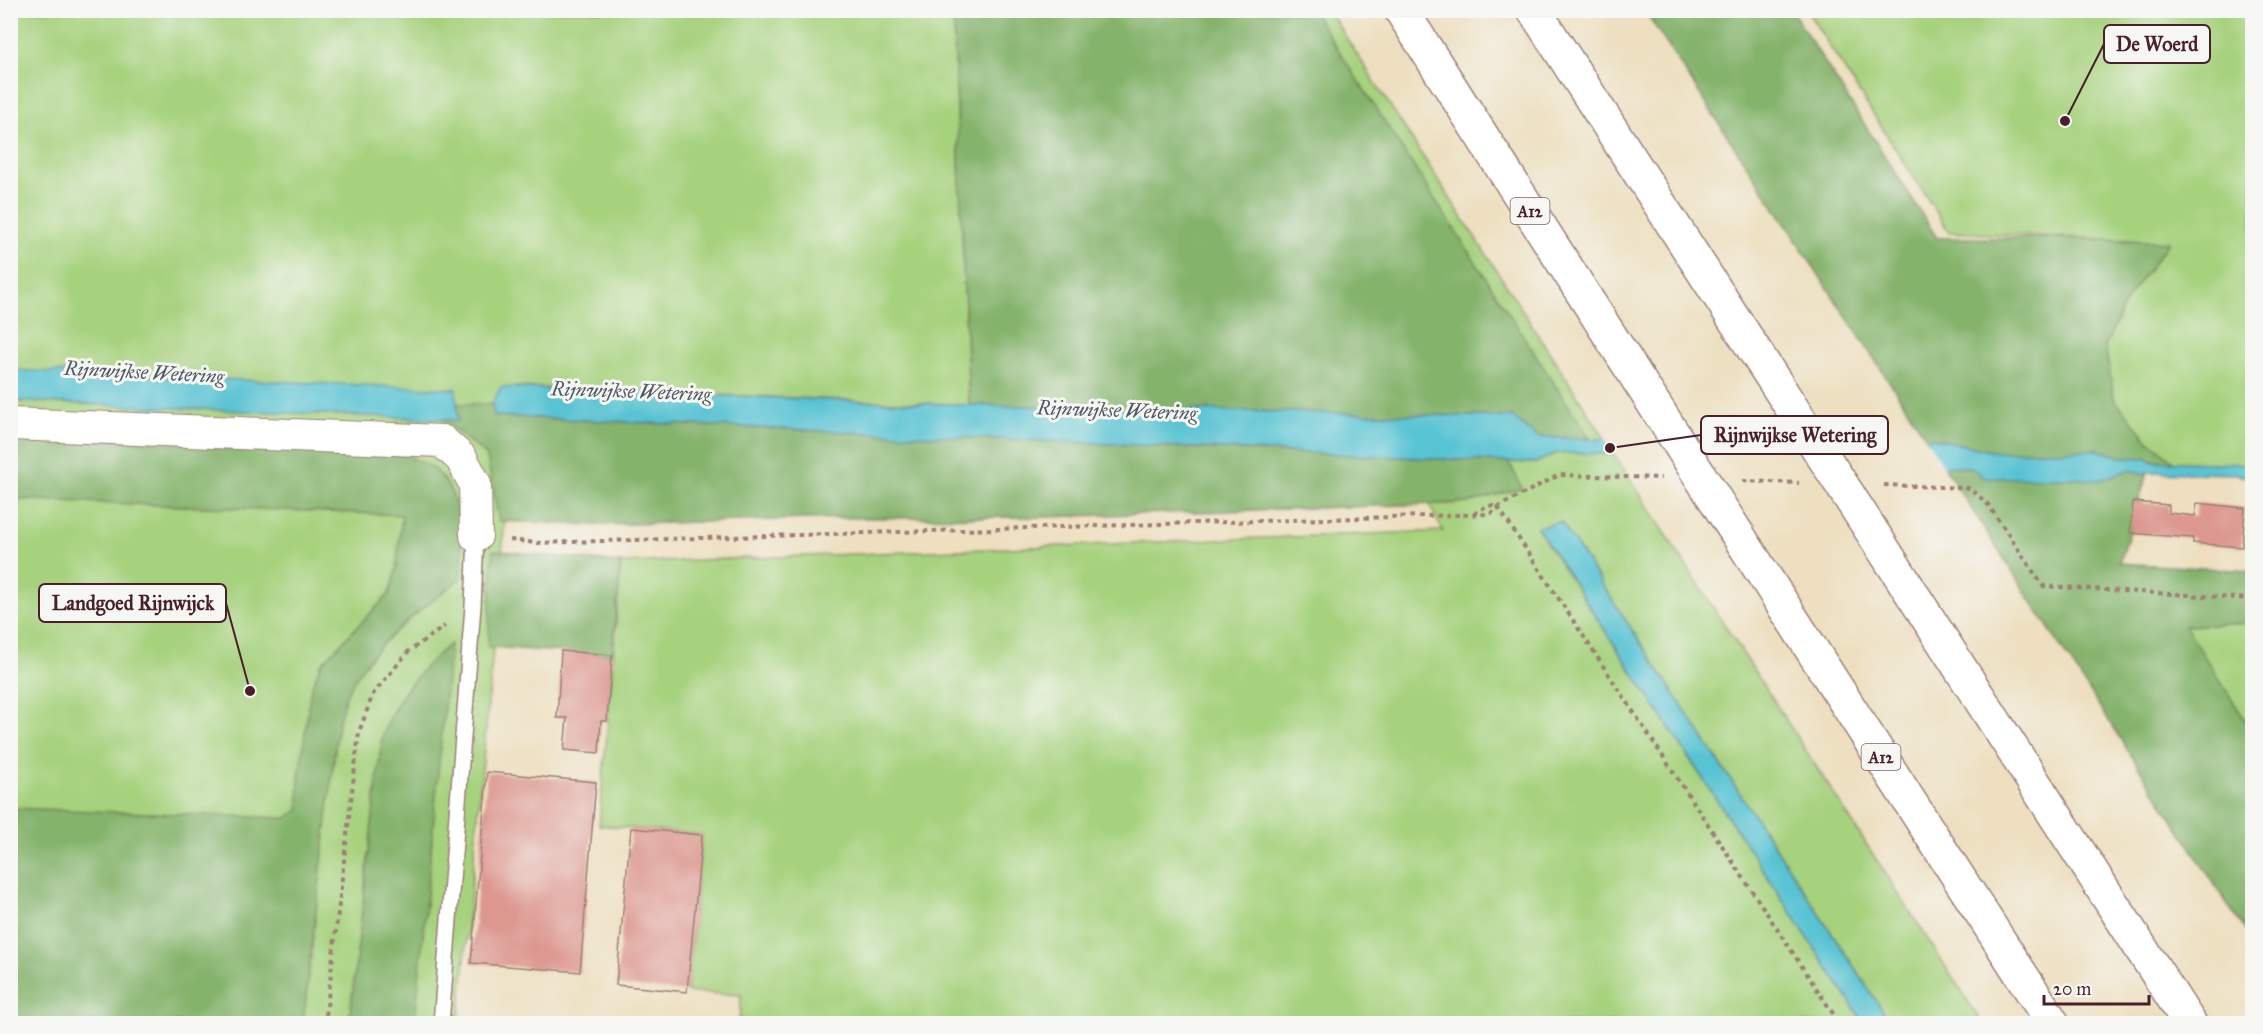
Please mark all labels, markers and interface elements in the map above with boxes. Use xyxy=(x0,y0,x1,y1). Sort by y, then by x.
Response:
callout: De Woerd xyxy=(2104,25,2210,63)
text: De Woerd xyxy=(2116,32,2199,56)
road number: A12 xyxy=(1510,198,1550,224)
water label: Rijnwijkse Wetering xyxy=(62,356,226,388)
water label: Rijnwijkse Wetering xyxy=(550,376,713,406)
water label: Rijnwijkse Wetering xyxy=(1036,395,1199,425)
callout: Rijnwijkse Wetering xyxy=(1701,416,1888,454)
text: Rijnwijkse Wetering xyxy=(1714,423,1877,448)
callout: Landgoed Rijnwijck xyxy=(39,584,226,622)
text: Landgoed Rijnwijck xyxy=(52,591,215,616)
road number: A12 xyxy=(1862,744,1900,770)
scale bar xyxy=(2044,968,2149,1006)
text: 20 m xyxy=(2053,978,2091,1000)

